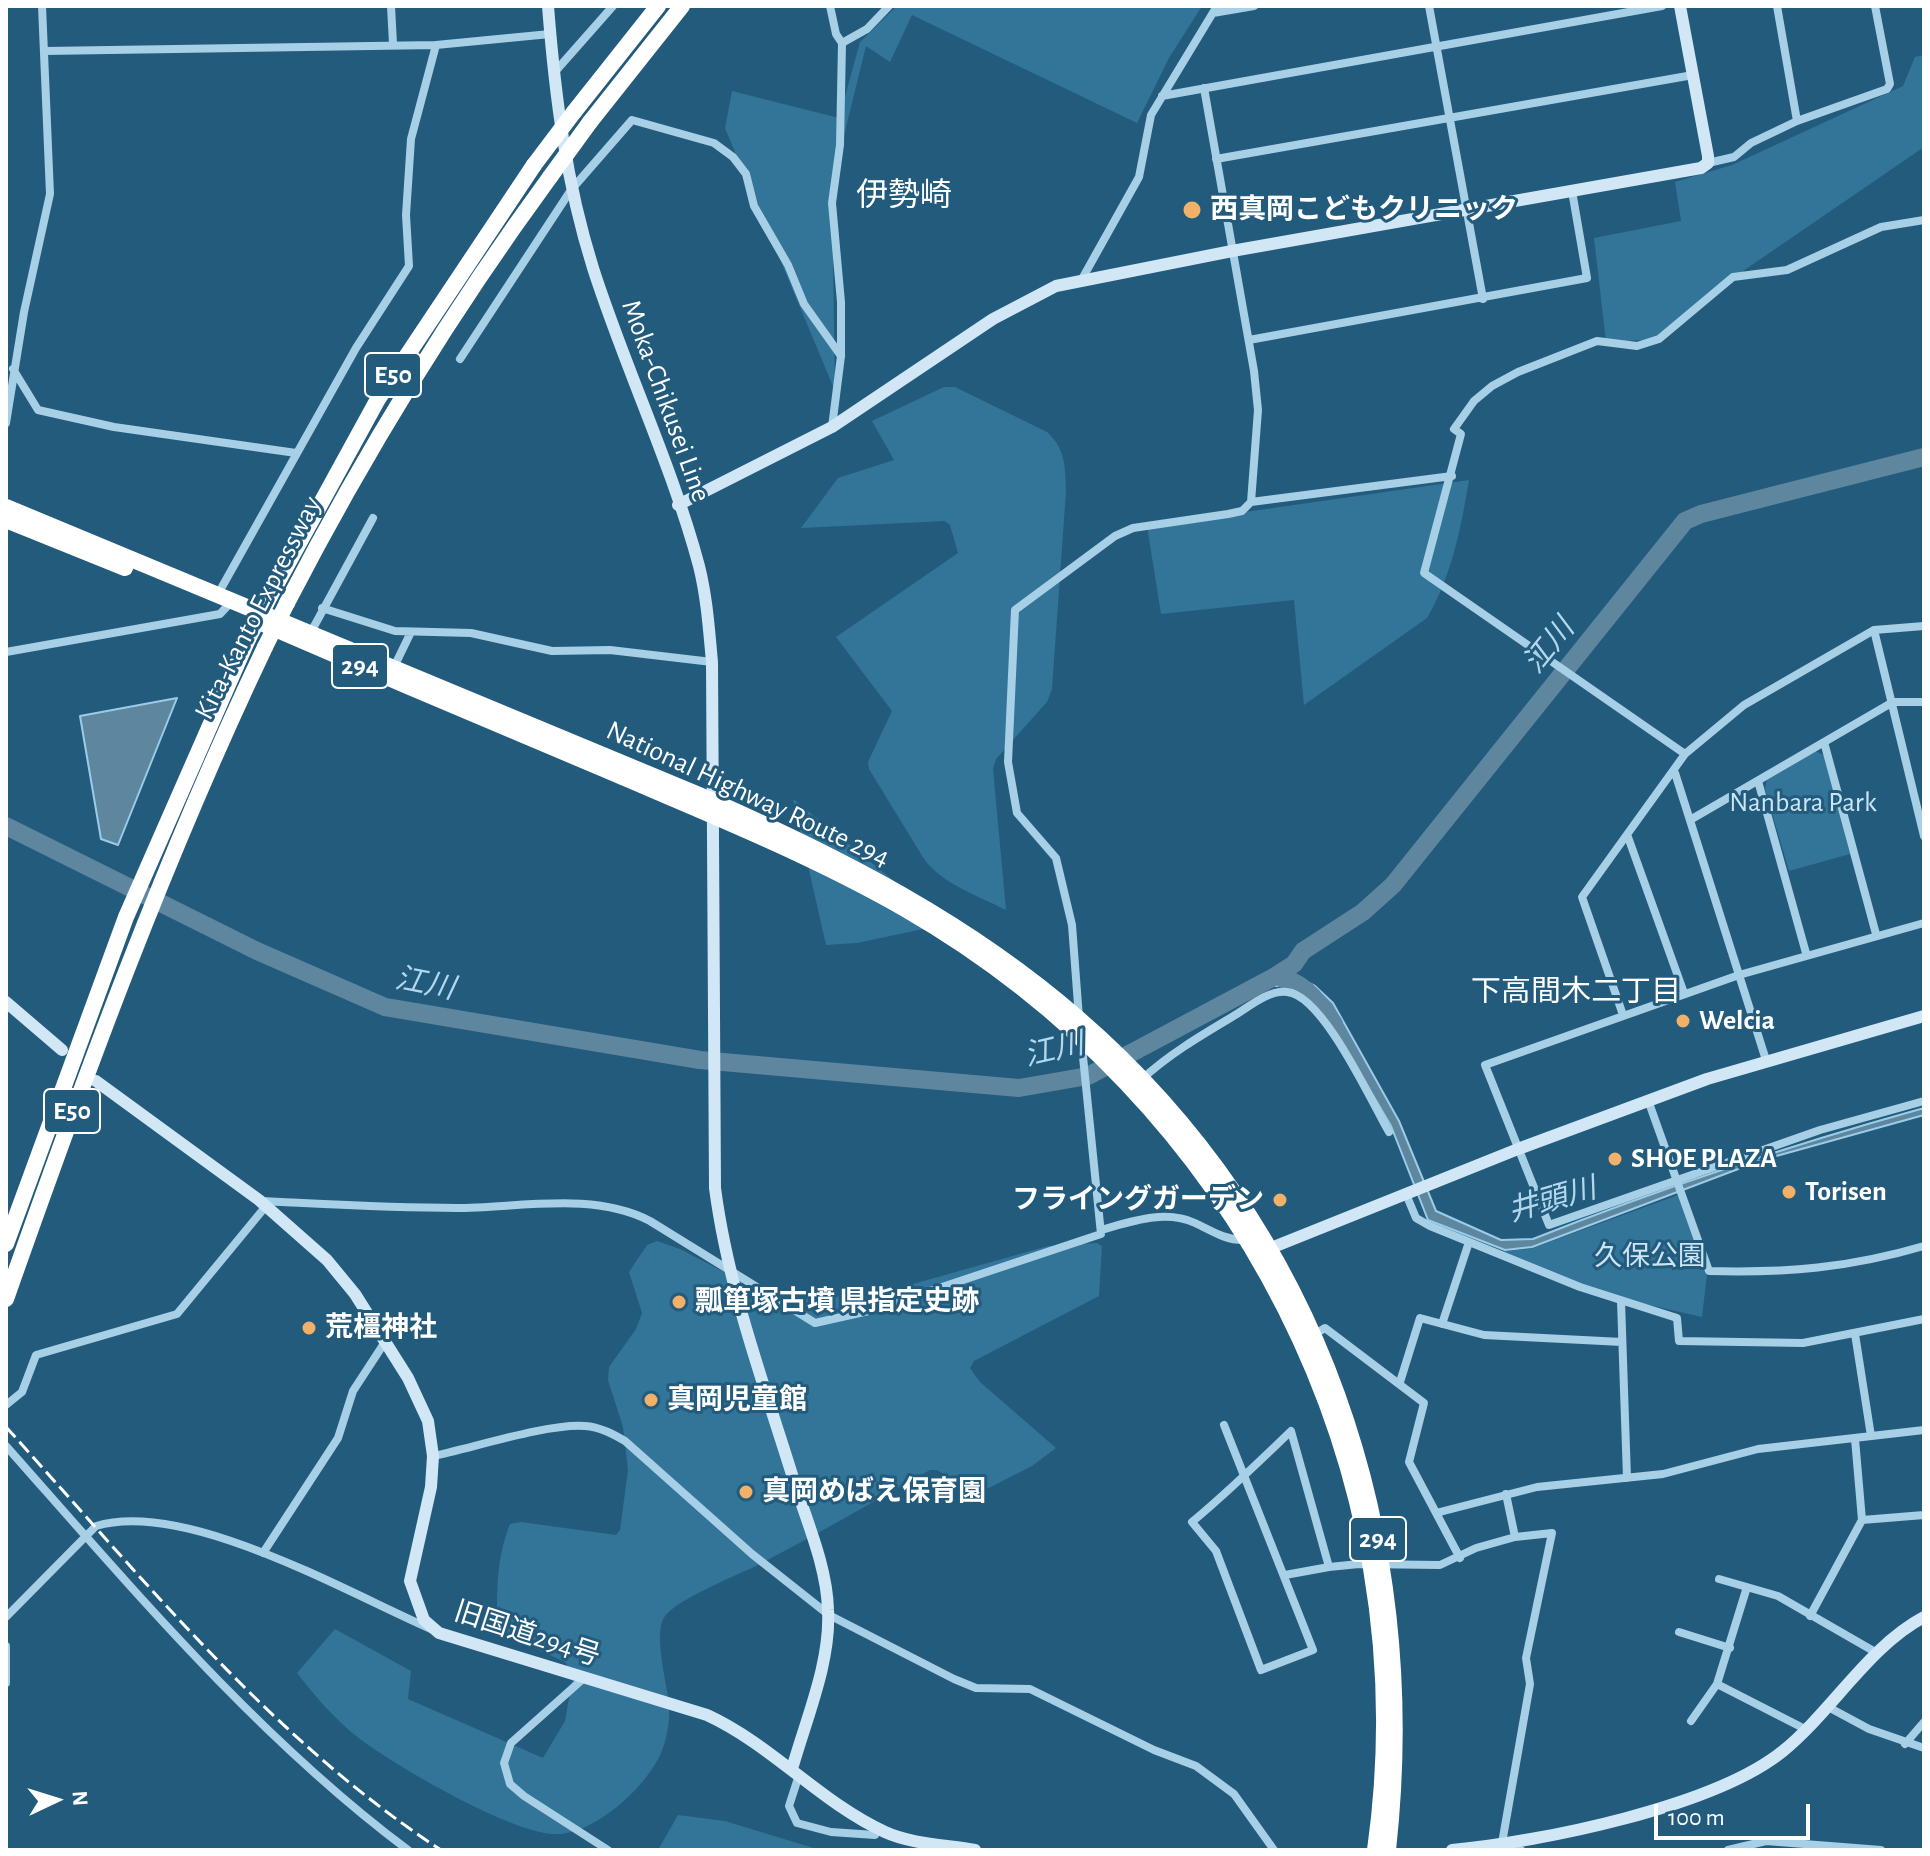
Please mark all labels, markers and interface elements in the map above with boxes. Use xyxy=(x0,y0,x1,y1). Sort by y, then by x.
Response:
district label: 伊勢崎 xyxy=(856,176,952,214)
place label: 西真岡こどもクリニック xyxy=(1210,193,1518,227)
marker: 西真岡こどもクリニック xyxy=(1181,199,1203,221)
street label: Moka-Chikusei Line xyxy=(614,295,718,507)
road number: E50 xyxy=(365,353,421,397)
street label: Kita-Kanto Expressway xyxy=(187,491,329,725)
water label: 江川 xyxy=(1516,611,1582,681)
road number: 294 xyxy=(332,644,388,688)
street label: National Highway Route 294 xyxy=(601,714,895,874)
park label: Nanbara Park xyxy=(1729,786,1877,820)
water label: 江川 xyxy=(392,961,458,1007)
district label: 下高間木二丁目 xyxy=(1471,974,1681,1010)
place label: Welcia xyxy=(1699,1004,1775,1038)
marker: Welcia xyxy=(1674,1012,1692,1030)
water label: 江川 xyxy=(1021,1026,1087,1074)
road number: E50 xyxy=(44,1089,100,1133)
place label: SHOE PLAZA xyxy=(1631,1142,1777,1176)
marker: SHOE PLAZA xyxy=(1606,1150,1624,1168)
water label: 井頭川 xyxy=(1504,1170,1600,1230)
place label: Torisen xyxy=(1805,1175,1887,1209)
place label: フライングガーデン xyxy=(1012,1183,1264,1217)
marker: Torisen xyxy=(1780,1183,1798,1201)
marker: フライングガーデン xyxy=(1271,1191,1289,1209)
park label: 久保公園 xyxy=(1594,1240,1706,1274)
place label: 瓢箪塚古墳 県指定史跡 xyxy=(695,1285,979,1319)
marker: 瓢箪塚古墳 県指定史跡 xyxy=(670,1293,688,1311)
place label: 荒橿神社 xyxy=(325,1311,437,1345)
marker: 荒橿神社 xyxy=(300,1319,318,1337)
place label: 真岡児童館 xyxy=(667,1383,807,1417)
marker: 真岡児童館 xyxy=(642,1391,660,1409)
place label: 真岡めばえ保育園 xyxy=(762,1475,986,1509)
marker: 真岡めばえ保育園 xyxy=(737,1483,755,1501)
road number: 294 xyxy=(1350,1517,1406,1561)
street label: 旧国道294号 xyxy=(450,1595,604,1673)
north arrow xyxy=(16,1760,96,1840)
scale bar xyxy=(1658,1788,1814,1838)
text: N xyxy=(68,1790,91,1807)
text: 100 m xyxy=(1668,1806,1725,1830)

